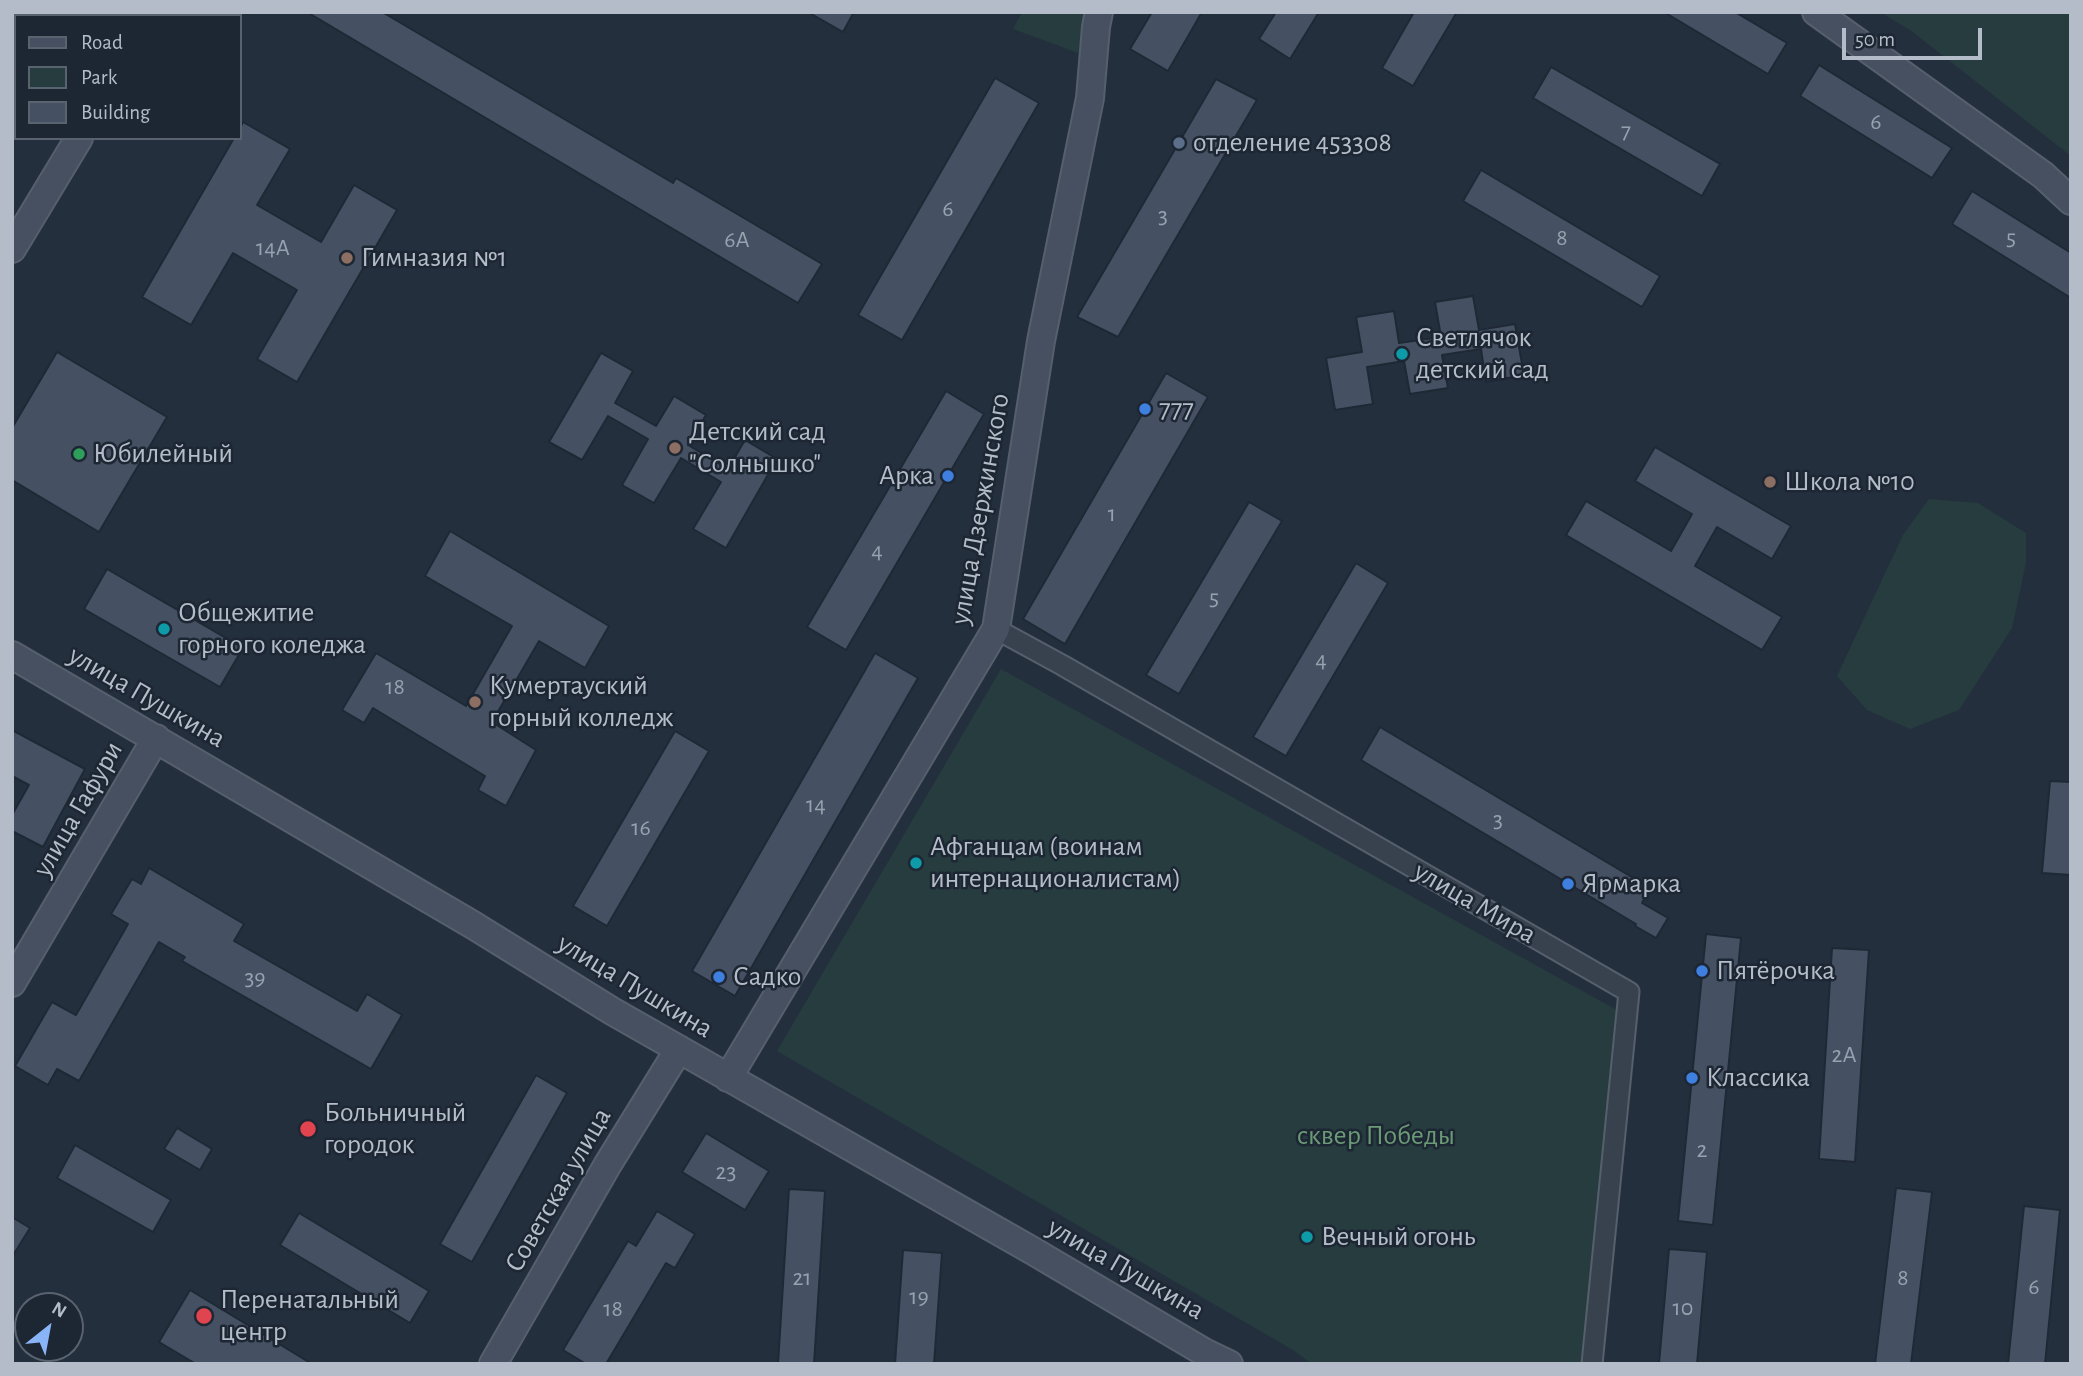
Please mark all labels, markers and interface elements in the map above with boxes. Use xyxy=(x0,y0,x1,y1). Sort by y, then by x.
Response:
legend xyxy=(14,14,242,140)
scale bar xyxy=(1845,14,1985,58)
text: 50 m xyxy=(1855,29,1895,50)
text: Road xyxy=(81,32,123,53)
text: Park xyxy=(81,67,117,88)
text: Building xyxy=(81,102,150,123)
house number: 6 xyxy=(1870,108,1882,136)
house number: 7 xyxy=(1621,117,1631,145)
place label: отделение 453308 xyxy=(1193,126,1392,160)
marker: отделение 453308 xyxy=(1171,135,1187,151)
house number: 6 xyxy=(942,195,954,223)
house number: 3 xyxy=(1158,202,1168,230)
house number: 8 xyxy=(1556,224,1568,252)
house number: 5 xyxy=(2006,224,2016,252)
house number: 6А xyxy=(724,226,750,254)
house number: 14А xyxy=(256,234,290,262)
place label: Гимназия №1 xyxy=(361,241,507,275)
marker: Гимназия №1 xyxy=(339,250,355,266)
place label: Светлячок детский сад xyxy=(1416,321,1549,387)
marker: Светлячок детский сад xyxy=(1394,346,1410,362)
street label: улица Дзержинского xyxy=(943,391,1017,627)
place label: 777 xyxy=(1159,392,1194,426)
marker: 777 xyxy=(1137,401,1153,417)
place label: Детский сад "Солнышко" xyxy=(689,415,826,481)
place label: Юбилейный xyxy=(93,437,233,471)
marker: Детский сад "Солнышко" xyxy=(667,440,683,456)
marker: Юбилейный xyxy=(71,446,87,462)
place label: Арка xyxy=(879,459,934,493)
place label: Школа №10 xyxy=(1784,465,1915,499)
marker: Арка xyxy=(940,468,956,484)
marker: Школа №10 xyxy=(1762,474,1778,490)
house number: 1 xyxy=(1108,500,1116,528)
house number: 4 xyxy=(871,537,883,565)
house number: 5 xyxy=(1209,584,1219,612)
place label: Общежитие горного коледжа xyxy=(178,596,366,662)
marker: Общежитие горного коледжа xyxy=(156,621,172,637)
street label: улица Пушкина xyxy=(63,639,231,755)
house number: 4 xyxy=(1315,646,1327,674)
place label: Кумертауский горный колледж xyxy=(489,669,674,735)
house number: 18 xyxy=(385,673,405,701)
marker: Кумертауский горный колледж xyxy=(467,694,483,710)
street label: улица Гафури xyxy=(26,735,130,883)
house number: 14 xyxy=(806,791,826,819)
house number: 3 xyxy=(1493,806,1503,834)
house number: 16 xyxy=(631,814,651,842)
place label: Афганцам (воинам интернационалистам) xyxy=(930,830,1181,896)
street label: улица Мира xyxy=(1408,854,1542,952)
marker: Афганцам (воинам интернационалистам) xyxy=(908,855,924,871)
place label: Ярмарка xyxy=(1582,867,1681,901)
marker: Ярмарка xyxy=(1560,876,1576,892)
street label: улица Пушкина xyxy=(551,926,719,1046)
place label: Пятёрочка xyxy=(1716,954,1835,988)
place label: Садко xyxy=(733,960,801,994)
marker: Пятёрочка xyxy=(1694,963,1710,979)
house number: 39 xyxy=(244,964,266,992)
marker: Садко xyxy=(711,969,727,985)
house number: 2А xyxy=(1831,1041,1857,1069)
place label: Классика xyxy=(1706,1061,1810,1095)
marker: Классика xyxy=(1684,1070,1700,1086)
place label: Больничный городок xyxy=(324,1096,466,1162)
street label: Советская улица xyxy=(497,1102,619,1278)
marker: Больничный городок xyxy=(298,1119,318,1139)
park label: сквер Победы xyxy=(1297,1119,1455,1153)
house number: 2 xyxy=(1697,1136,1707,1164)
house number: 23 xyxy=(716,1158,736,1186)
street label: улица Пушкина xyxy=(1042,1211,1210,1327)
place label: Вечный огонь xyxy=(1321,1220,1475,1254)
marker: Вечный огонь xyxy=(1299,1229,1315,1245)
house number: 21 xyxy=(792,1264,812,1292)
house number: 8 xyxy=(1897,1264,1909,1292)
house number: 6 xyxy=(2028,1273,2040,1301)
place label: Перенатальный центр xyxy=(220,1283,399,1349)
house number: 19 xyxy=(909,1283,929,1311)
north arrow xyxy=(14,1292,84,1362)
house number: 10 xyxy=(1673,1294,1693,1322)
house number: 18 xyxy=(603,1295,623,1323)
text: N xyxy=(48,1299,70,1322)
marker: Перенатальный центр xyxy=(194,1306,214,1326)

